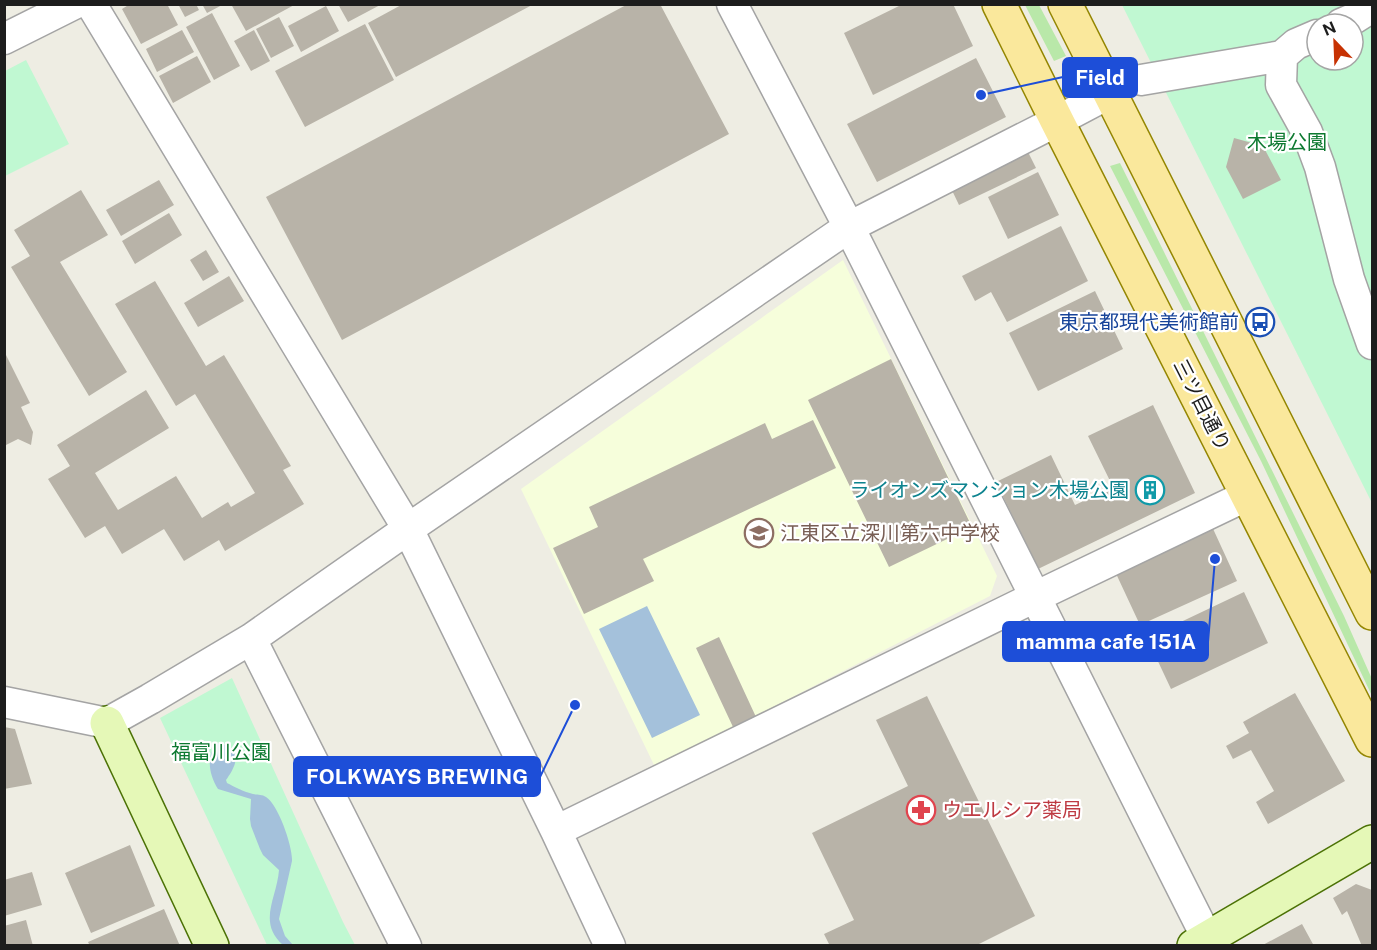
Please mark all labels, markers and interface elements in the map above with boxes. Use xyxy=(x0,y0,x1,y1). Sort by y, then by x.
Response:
north arrow xyxy=(1305,12,1365,72)
text: N xyxy=(1320,17,1339,40)
callout: Field xyxy=(1063,58,1137,97)
text: Field xyxy=(1075,65,1125,90)
park label: 木場公園 xyxy=(1247,130,1327,154)
bus stop icon: 東京都現代美術館前 xyxy=(1244,306,1276,338)
place label: 東京都現代美術館前 xyxy=(1059,310,1239,334)
street label: 三ツ目通り xyxy=(1169,355,1235,455)
building icon: ライオンズマンション木場公園 xyxy=(1134,474,1166,506)
place label: ライオンズマンション木場公園 xyxy=(849,478,1129,502)
school or university icon: 江東区立深川第六中学校 xyxy=(743,517,775,549)
place label: 江東区立深川第六中学校 xyxy=(780,521,1000,545)
callout: mamma cafe 151A xyxy=(1003,622,1208,661)
text: mamma cafe 151A xyxy=(1016,629,1196,654)
park label: 福富川公園 xyxy=(171,740,271,764)
callout: FOLKWAYS BREWING xyxy=(294,757,540,796)
text: FOLKWAYS BREWING xyxy=(306,764,528,789)
pharmacy icon: ウエルシア薬局 xyxy=(905,794,937,826)
place label: ウエルシア薬局 xyxy=(942,798,1082,822)

